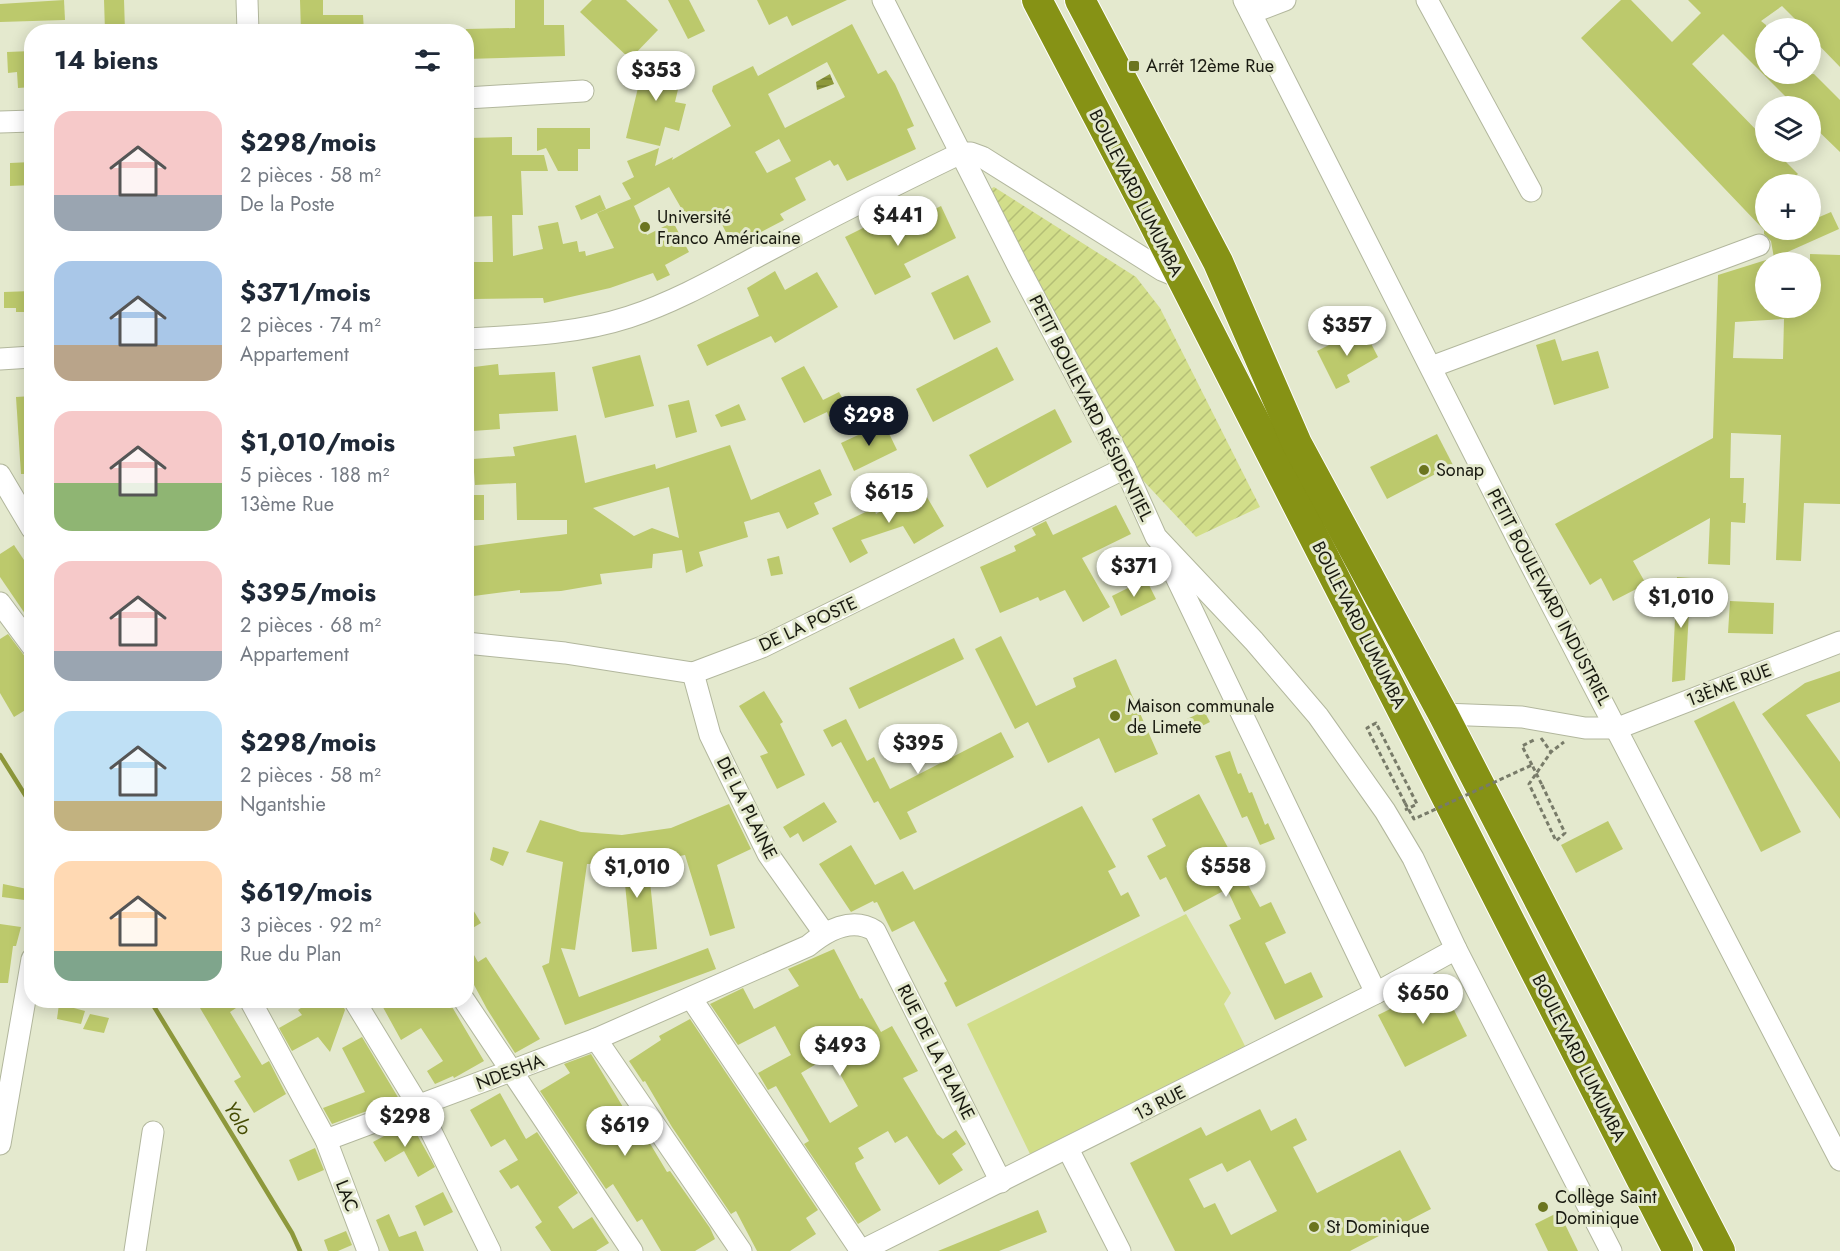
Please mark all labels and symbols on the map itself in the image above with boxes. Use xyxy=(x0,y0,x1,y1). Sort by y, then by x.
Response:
pin: $353 xyxy=(620,51,692,102)
place label: Arrêt 12ème Rue xyxy=(1146,53,1274,79)
marker: Arrêt 12ème Rue xyxy=(1127,59,1141,73)
street label: BOULEVARD LUMUMBA xyxy=(1082,105,1190,281)
pin: $441 xyxy=(862,196,934,247)
place label: Université Franco Américaine xyxy=(657,204,800,251)
marker: Université Franco Américaine xyxy=(638,220,652,234)
street label: PETIT BOULEVARD RÉSIDENTIEL xyxy=(1023,290,1159,526)
pin: $357 xyxy=(1311,306,1383,357)
pin: $298 xyxy=(833,396,905,447)
place label: Sonap xyxy=(1436,457,1484,483)
marker: Sonap xyxy=(1417,463,1431,477)
pin: $615 xyxy=(853,473,925,524)
street label: PETIT BOULEVARD INDUSTRIEL xyxy=(1481,484,1617,710)
street label: BOULEVARD LUMUMBA xyxy=(1305,537,1413,713)
pin: $371 xyxy=(1098,547,1170,598)
pin: $1,010 xyxy=(1632,578,1730,629)
street label: DE LA POSTE xyxy=(755,590,861,658)
street label: 13ÈME RUE xyxy=(1683,657,1775,713)
place label: Maison communale de Limete xyxy=(1127,693,1274,740)
marker: Maison communale de Limete xyxy=(1108,709,1122,723)
pin: $395 xyxy=(882,724,954,775)
street label: DE LA PLAINE xyxy=(710,752,784,864)
pin: $558 xyxy=(1190,847,1262,898)
pin: $1,010 xyxy=(588,848,686,899)
street label: BOULEVARD LUMUMBA xyxy=(1525,970,1633,1146)
pin: $650 xyxy=(1387,974,1459,1025)
street label: RUE DE LA PLAINE xyxy=(891,980,981,1124)
pin: $493 xyxy=(804,1026,876,1077)
street label: NDESHA xyxy=(472,1048,548,1096)
street label: 13 RUE xyxy=(1130,1079,1190,1127)
water label: Yolo xyxy=(216,1096,259,1141)
pin: $298 xyxy=(369,1097,441,1148)
pin: $619 xyxy=(589,1106,661,1157)
street label: LAC xyxy=(329,1176,365,1216)
place label: Collège Saint Dominique xyxy=(1555,1184,1657,1231)
marker: Collège Saint Dominique xyxy=(1536,1200,1550,1214)
place label: St Dominique xyxy=(1326,1214,1429,1240)
marker: St Dominique xyxy=(1307,1220,1321,1234)

